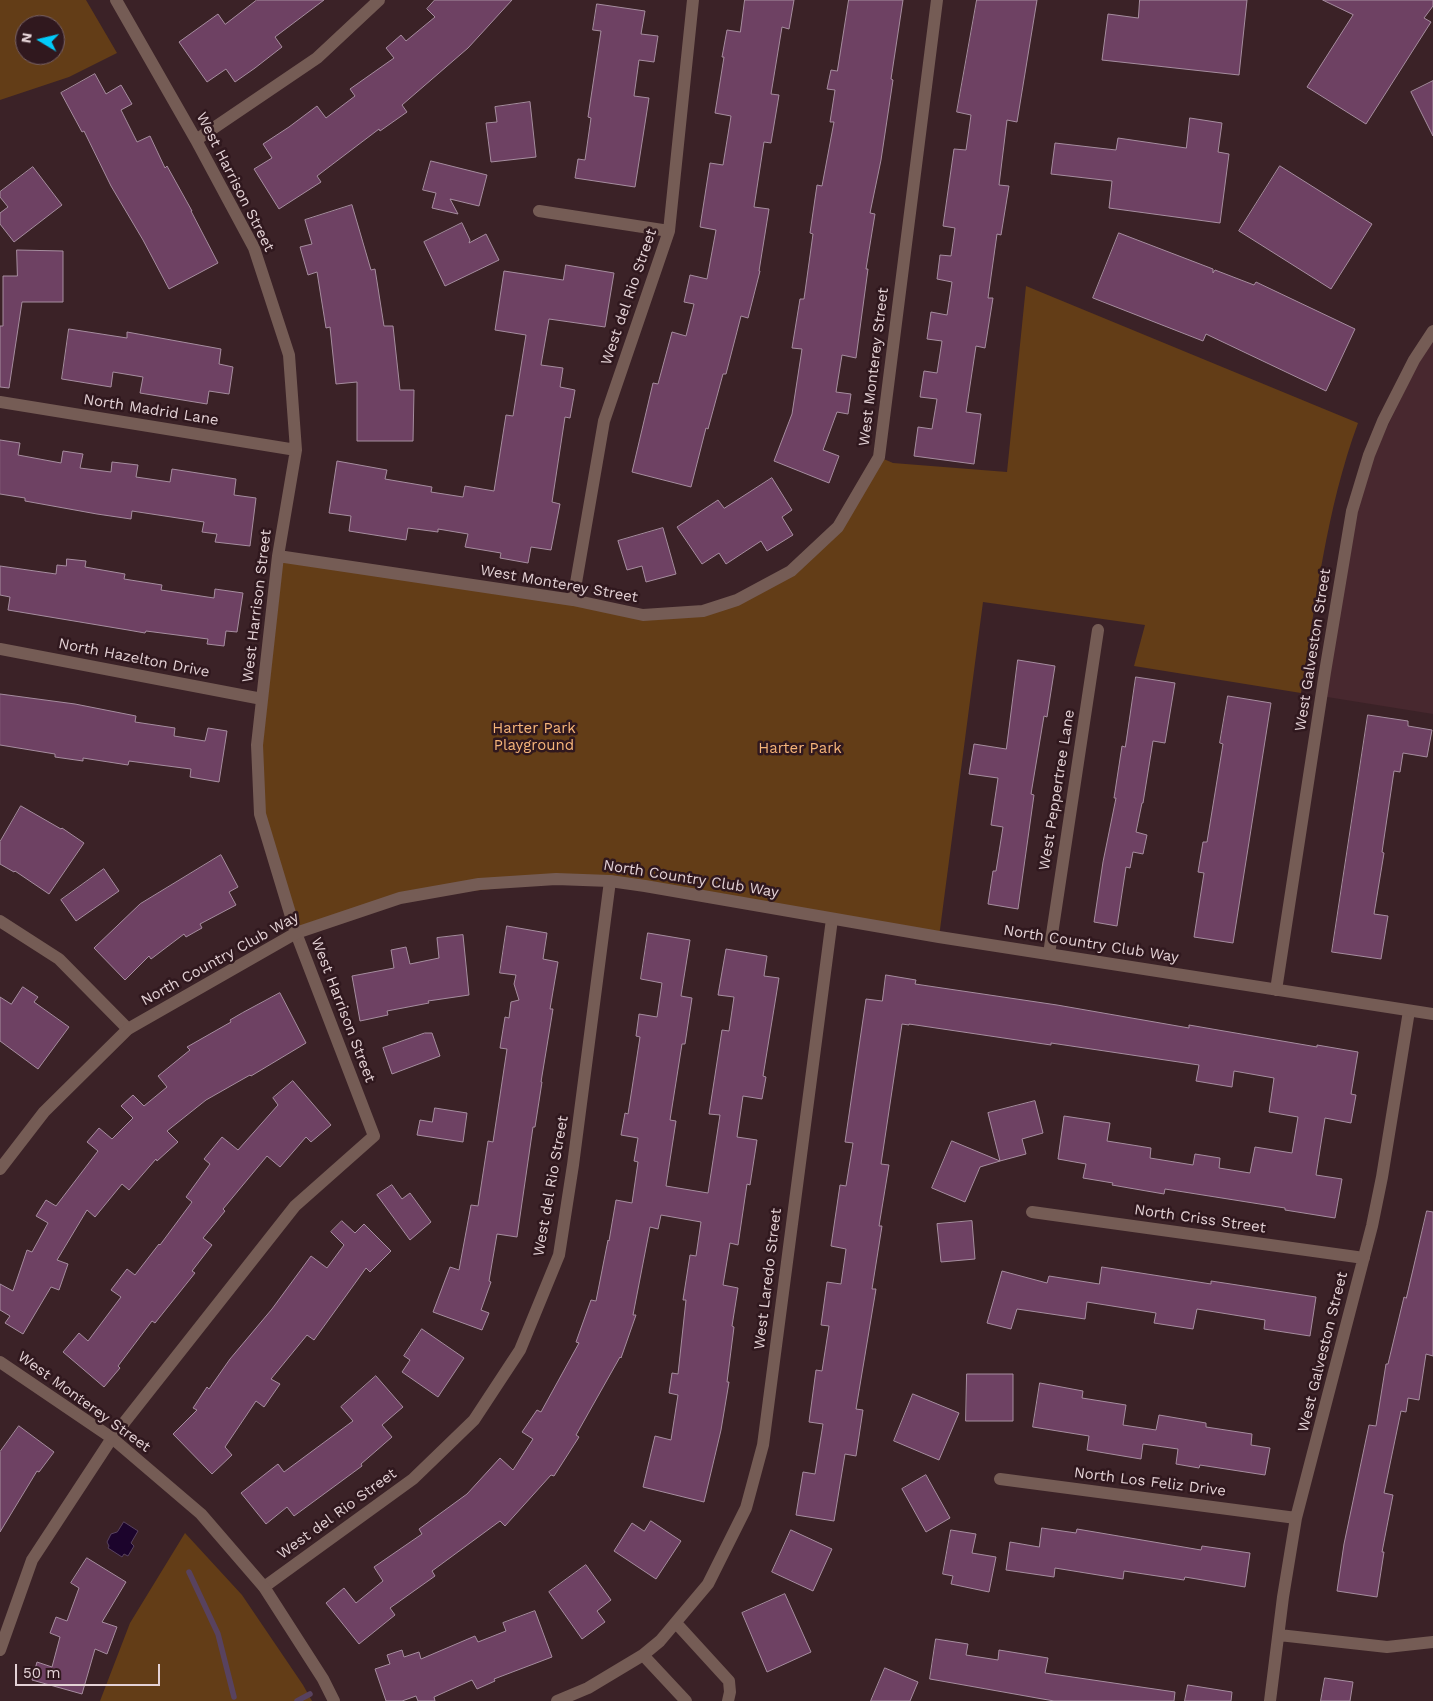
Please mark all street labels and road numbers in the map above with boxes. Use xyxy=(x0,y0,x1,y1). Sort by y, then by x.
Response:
street label: West Harrison Street xyxy=(192,109,278,255)
street label: West del Rio Street xyxy=(597,227,661,367)
street label: West Monterey Street xyxy=(855,287,893,447)
street label: North Madrid Lane xyxy=(82,390,220,430)
street label: West Harrison Street xyxy=(239,528,275,684)
street label: West Monterey Street xyxy=(479,561,639,607)
street label: West Galveston Street xyxy=(1291,567,1335,733)
street label: North Hazelton Drive xyxy=(57,635,211,681)
street label: West Peppertree Lane xyxy=(1035,708,1079,872)
street label: North Country Club Way xyxy=(602,856,780,902)
street label: North Country Club Way xyxy=(138,908,302,1010)
street label: North Country Club Way xyxy=(1002,921,1180,967)
street label: West Harrison Street xyxy=(307,935,379,1085)
street label: West del Rio Street xyxy=(530,1114,572,1258)
street label: North Criss Street xyxy=(1133,1201,1267,1237)
street label: West Laredo Street xyxy=(750,1207,786,1351)
street label: West Galveston Street xyxy=(1294,1270,1352,1434)
street label: West Monterey Street xyxy=(14,1348,154,1456)
street label: North Los Feliz Drive xyxy=(1073,1464,1227,1500)
street label: West del Rio Street xyxy=(274,1465,400,1563)

